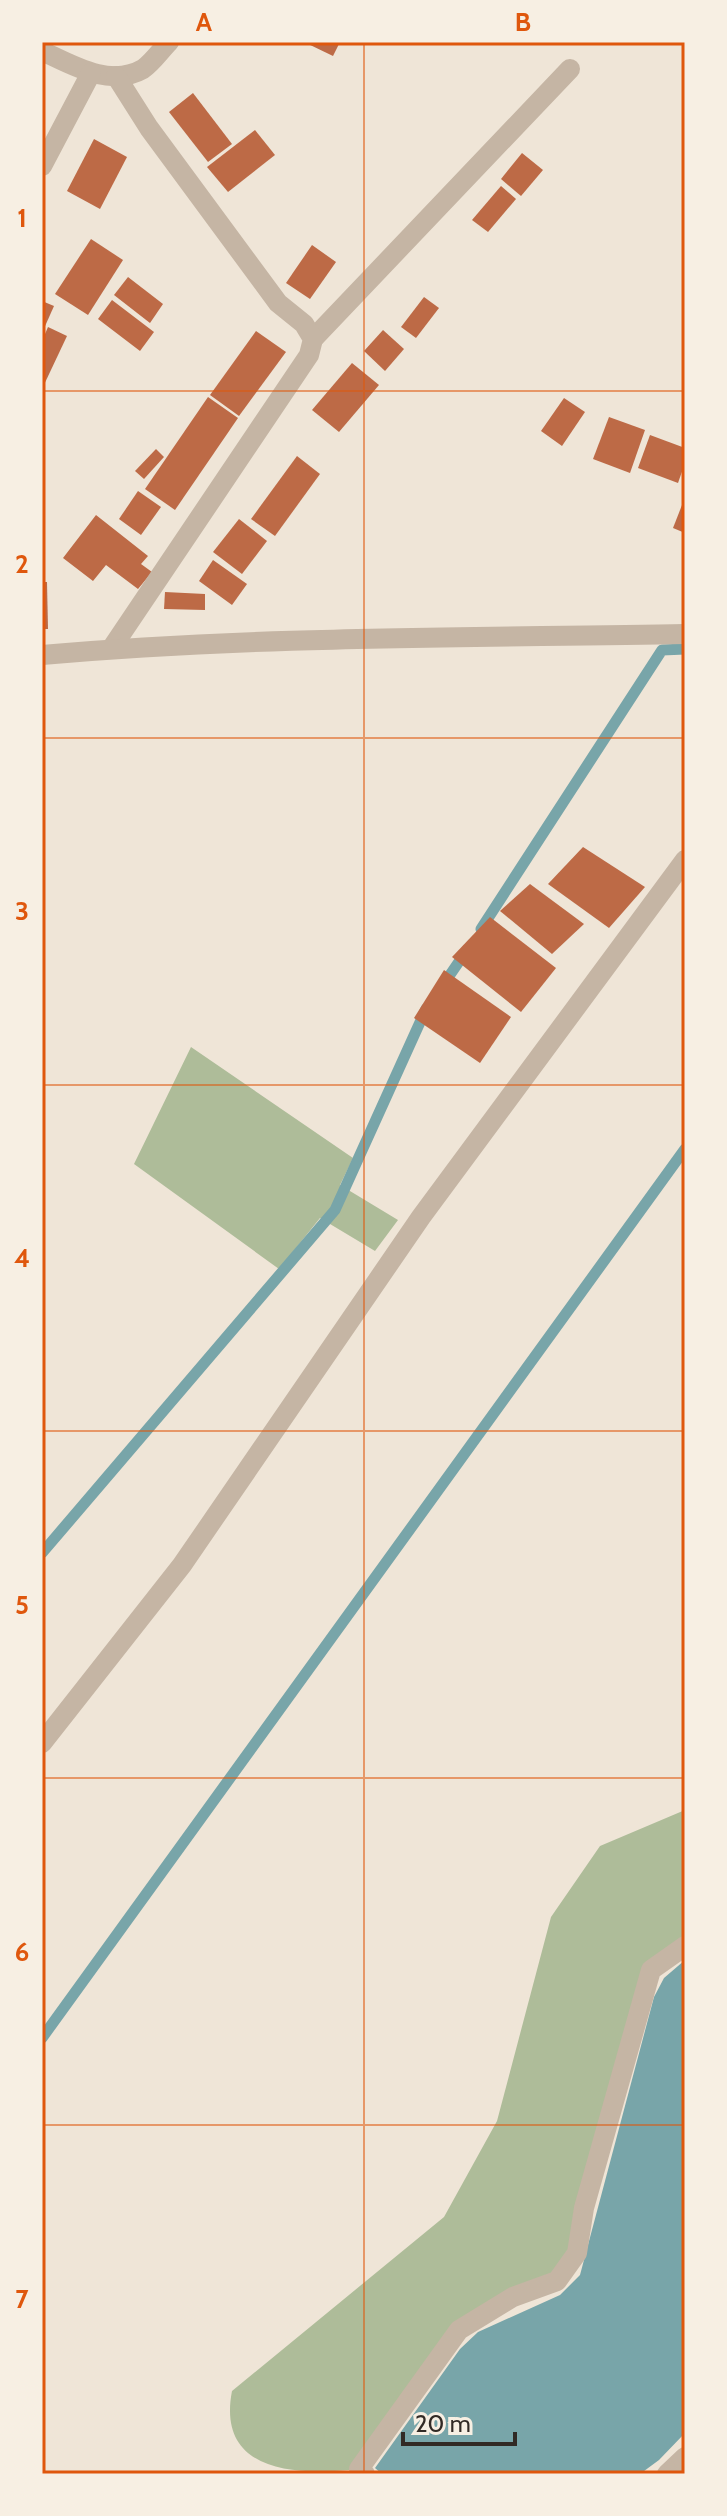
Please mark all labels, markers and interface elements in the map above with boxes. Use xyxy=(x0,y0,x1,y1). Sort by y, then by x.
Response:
text: A xyxy=(196,6,213,38)
text: B xyxy=(515,6,531,38)
text: 1 xyxy=(17,202,27,234)
text: 2 xyxy=(15,548,29,580)
text: 3 xyxy=(15,895,29,927)
text: 4 xyxy=(14,1242,30,1274)
text: 5 xyxy=(15,1589,29,1621)
text: 6 xyxy=(15,1936,29,1968)
text: 7 xyxy=(15,2283,29,2315)
scale bar xyxy=(403,2396,515,2446)
text: 20 m xyxy=(415,2409,471,2438)

